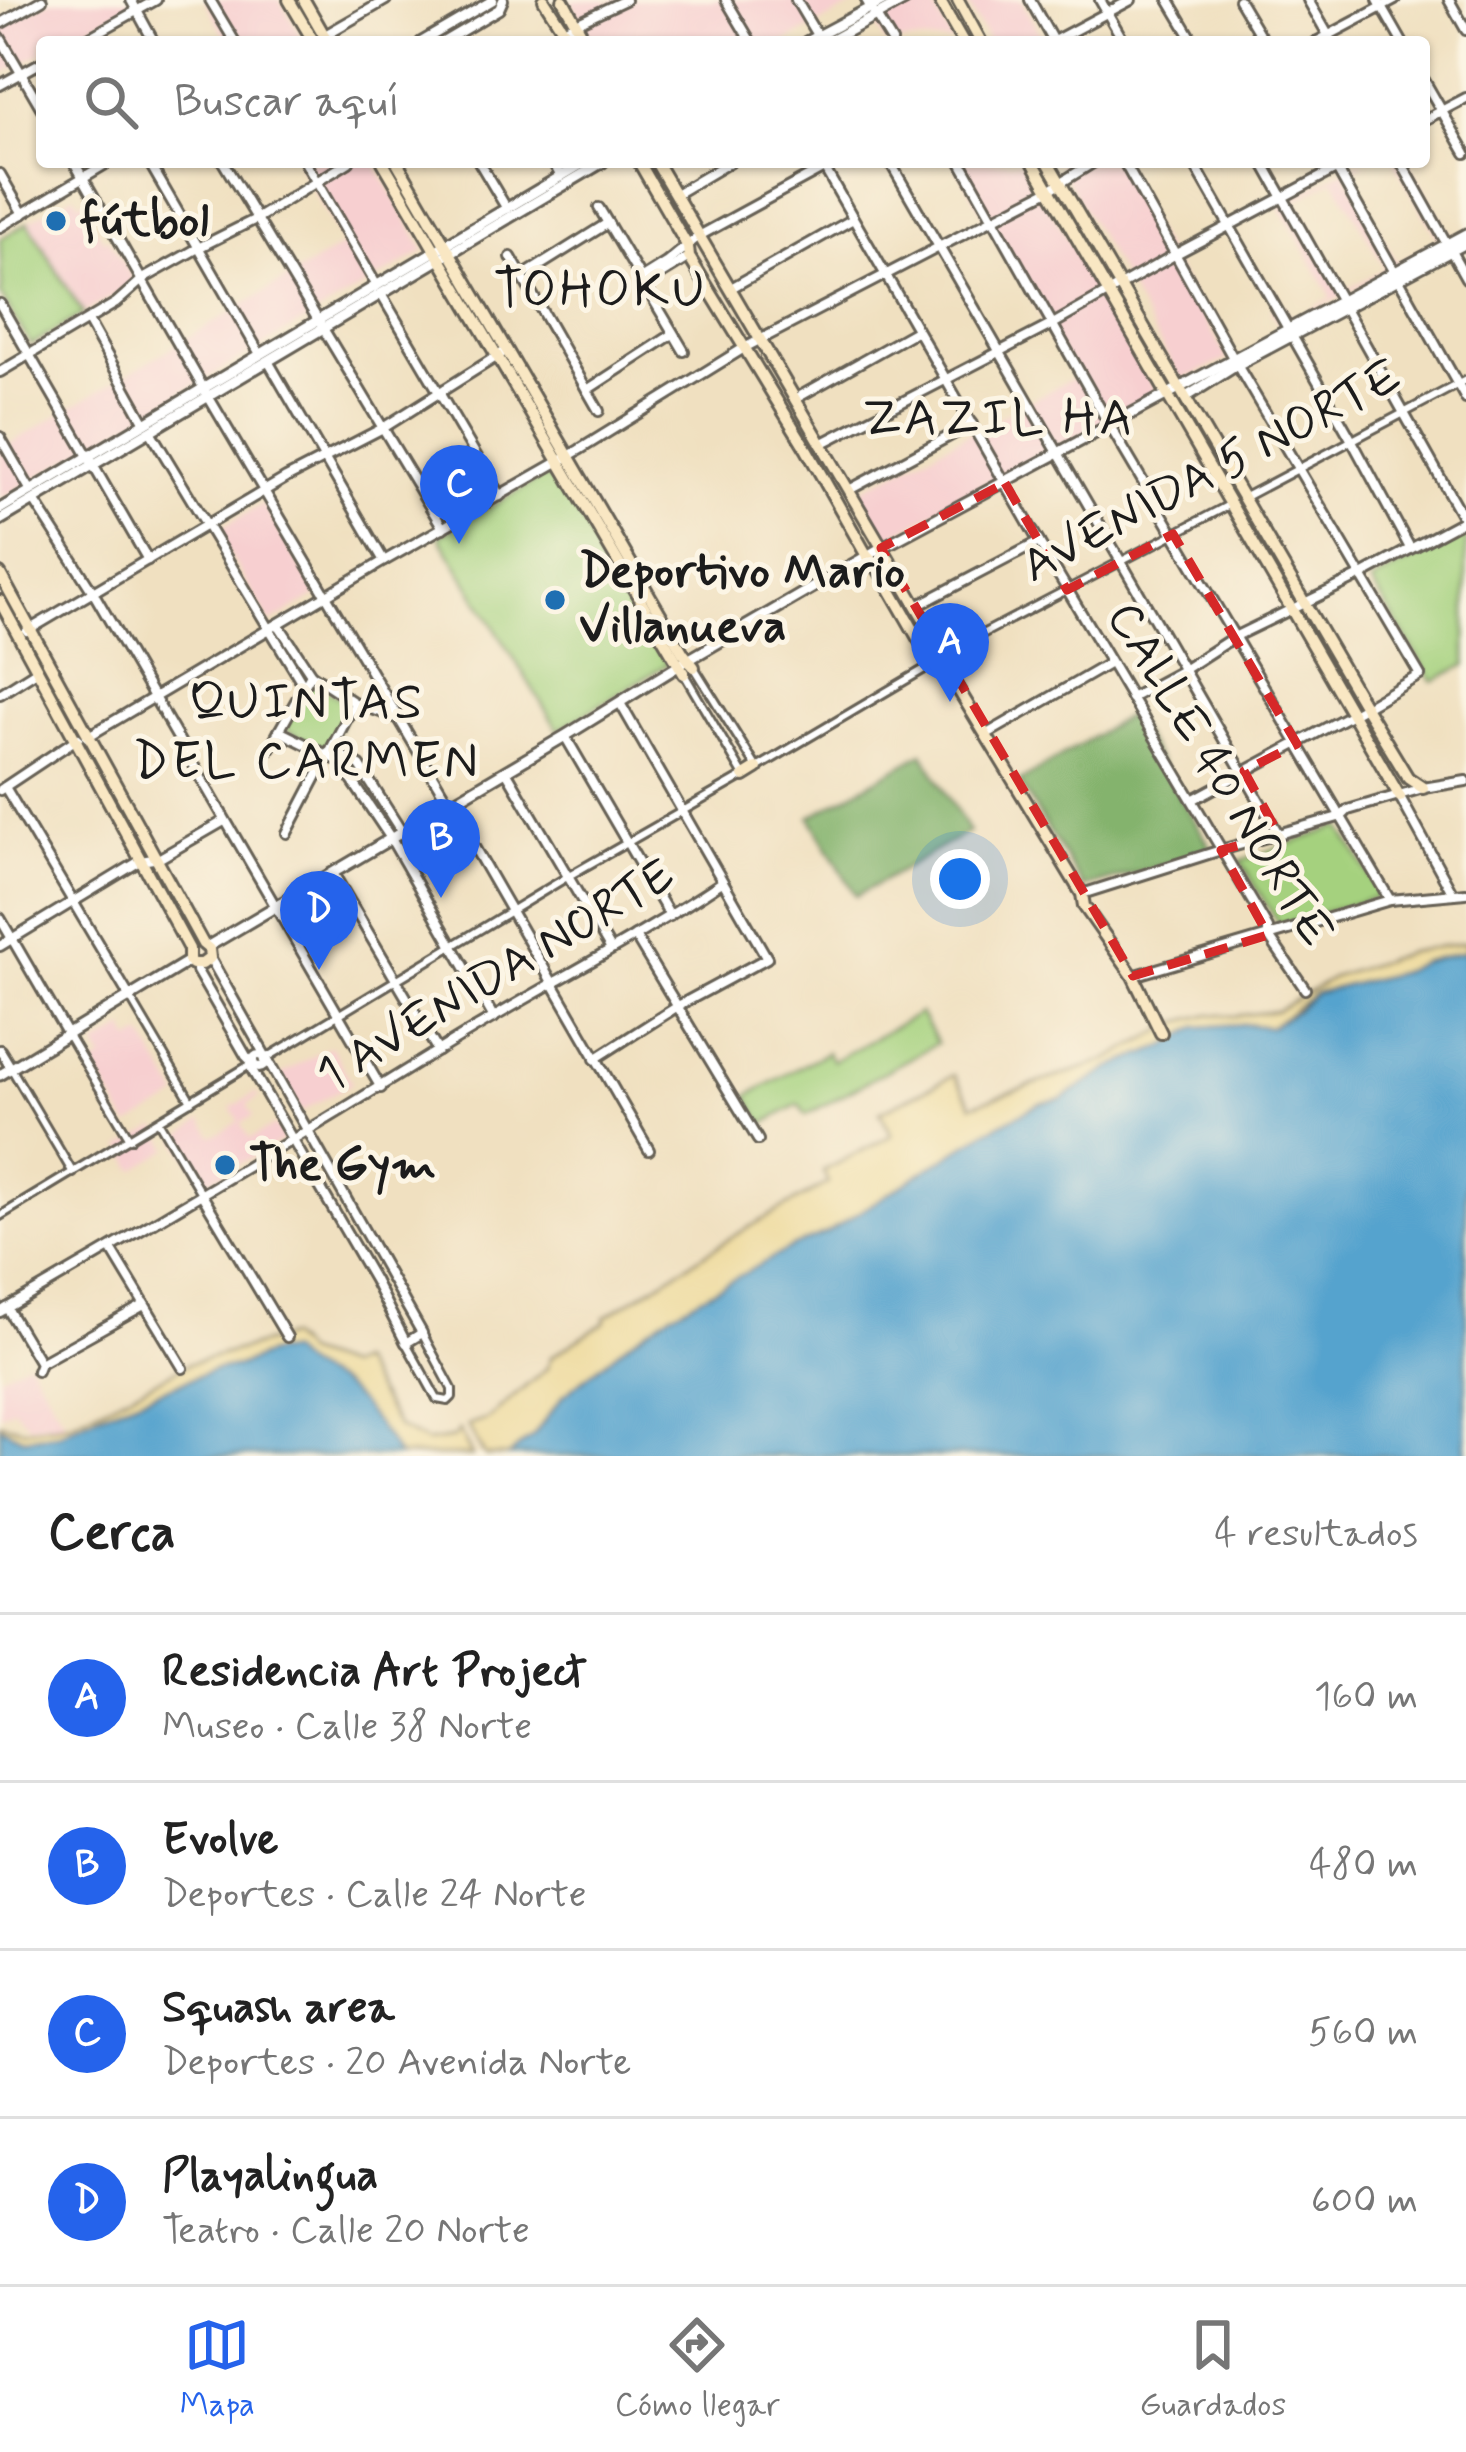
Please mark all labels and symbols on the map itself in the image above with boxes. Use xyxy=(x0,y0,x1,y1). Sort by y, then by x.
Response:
place label: fútbol xyxy=(79,190,209,253)
marker: fútbol xyxy=(43,208,69,234)
district label: TOHOKU xyxy=(494,259,708,325)
street label: AVENIDA 5 NORTE xyxy=(1011,345,1413,599)
district label: ZAZIL HA xyxy=(863,387,1135,453)
pin: C xyxy=(420,445,498,544)
place label: Deportivo Mario Villanueva xyxy=(579,541,905,659)
marker: Deportivo Mario Villanueva xyxy=(542,587,568,613)
street label: CALLE 40 NORTE xyxy=(1091,591,1347,959)
pin: A xyxy=(911,603,989,702)
district label: QUINTAS DEL CARMEN xyxy=(133,671,481,796)
pin: B xyxy=(402,799,480,898)
street label: 1 AVENIDA NORTE xyxy=(304,845,688,1107)
your location xyxy=(930,849,990,909)
pin: D xyxy=(280,871,358,970)
place label: The Gym xyxy=(249,1134,436,1197)
marker: The Gym xyxy=(212,1152,238,1178)

